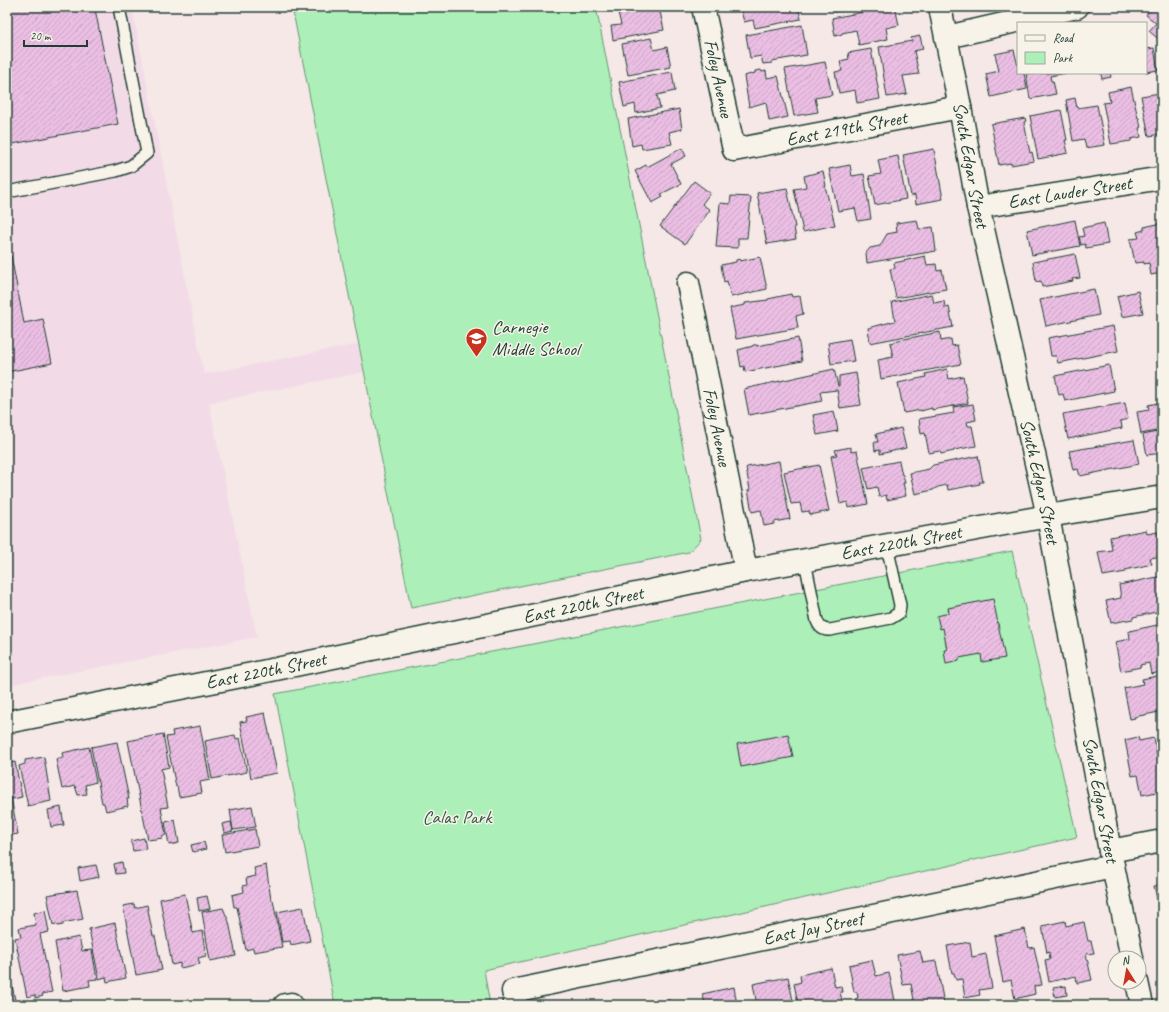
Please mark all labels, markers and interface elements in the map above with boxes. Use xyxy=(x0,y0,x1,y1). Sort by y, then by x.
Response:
scale bar xyxy=(24,22,87,48)
legend xyxy=(1017,22,1147,74)
text: 20 m xyxy=(30,28,52,44)
text: Road xyxy=(1053,30,1075,46)
street label: Foley Avenue xyxy=(698,37,739,121)
text: Park xyxy=(1053,50,1074,66)
street label: South Edgar Street xyxy=(947,100,995,232)
street label: East 219th Street xyxy=(784,105,911,152)
street label: East Lauder Street xyxy=(1006,171,1135,214)
place label: Carnegie Middle School xyxy=(492,315,583,361)
school or university icon: Carnegie Middle School xyxy=(463,325,489,358)
street label: Foley Avenue xyxy=(697,386,737,470)
street label: South Edgar Street xyxy=(1014,417,1065,548)
street label: East 220th Street xyxy=(839,520,965,565)
street label: East 220th Street xyxy=(521,580,647,629)
street label: East 220th Street xyxy=(204,647,330,695)
street label: South Edgar Street xyxy=(1077,735,1124,866)
park label: Calas Park xyxy=(423,805,493,829)
street label: East Jay Street xyxy=(761,906,868,951)
north arrow xyxy=(1107,950,1147,990)
text: N xyxy=(1120,952,1132,968)

